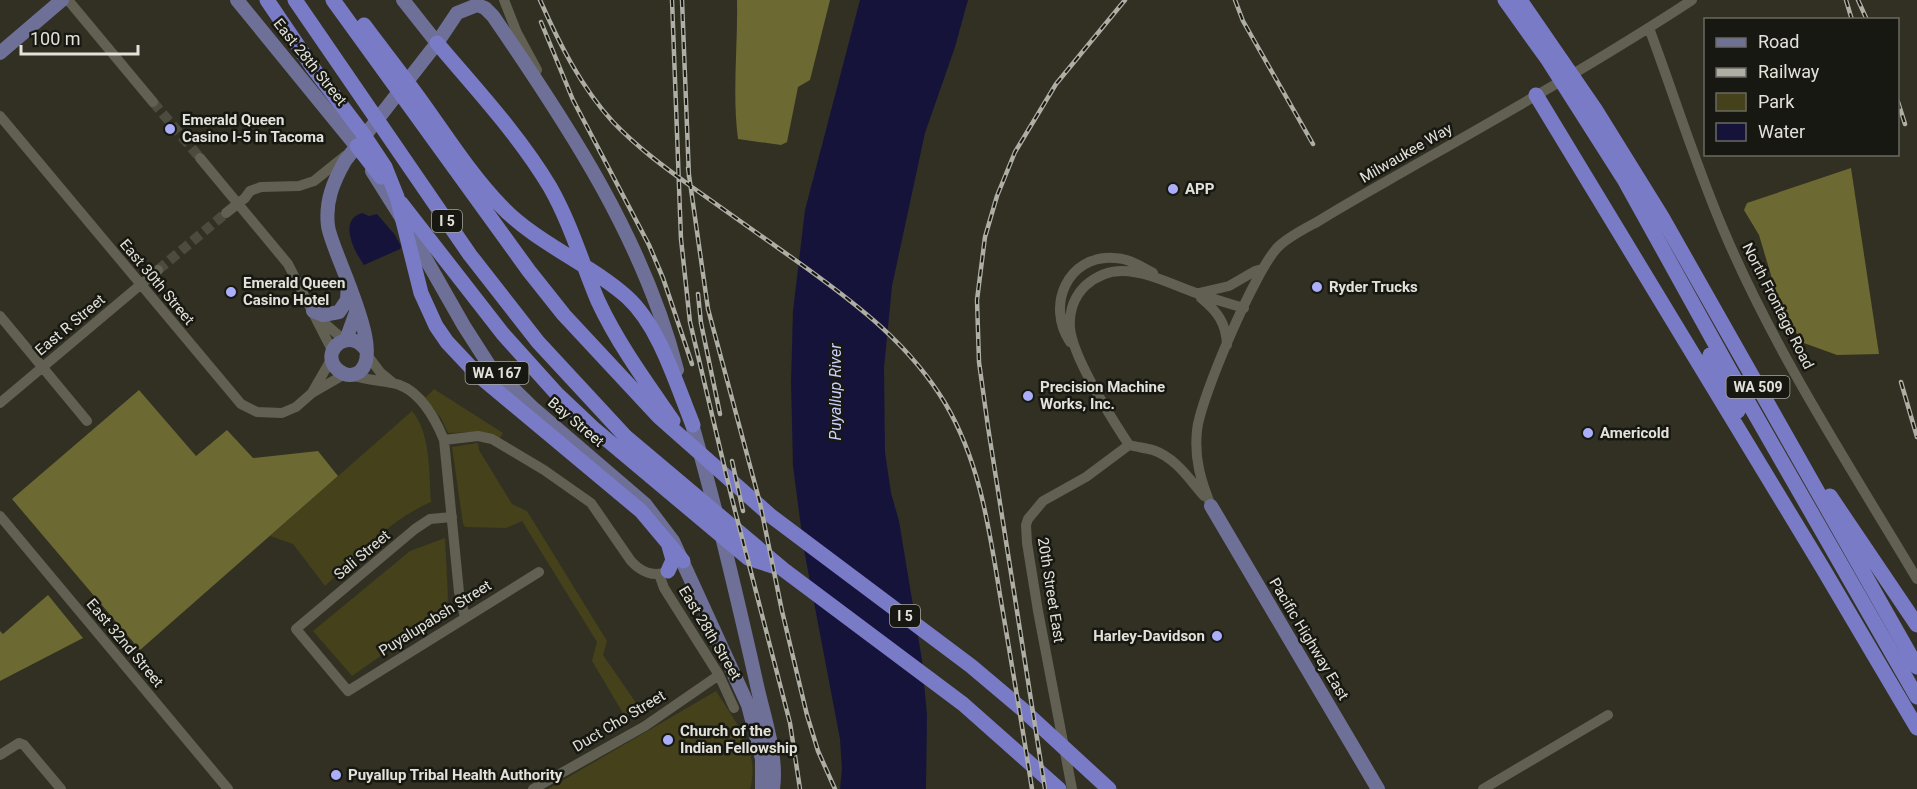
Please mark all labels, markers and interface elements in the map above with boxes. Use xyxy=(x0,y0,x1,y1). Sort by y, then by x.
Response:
street label: East 28th Street xyxy=(270,15,351,109)
scale bar xyxy=(21,18,138,56)
legend xyxy=(1704,18,1899,156)
text: 100 m xyxy=(30,28,81,49)
text: Road xyxy=(1758,31,1799,52)
text: Railway xyxy=(1758,61,1820,82)
text: Park xyxy=(1758,91,1795,112)
place label: Emerald Queen Casino I-5 in Tacoma xyxy=(182,111,324,146)
street label: Milwaukee Way xyxy=(1357,119,1455,187)
text: Water xyxy=(1758,121,1805,142)
marker: Emerald Queen Casino I-5 in Tacoma xyxy=(163,122,177,136)
place label: APP xyxy=(1185,180,1215,198)
marker: APP xyxy=(1166,182,1180,196)
road number: I 5 xyxy=(432,210,462,232)
street label: East 30th Street xyxy=(116,235,198,329)
street label: North Frontage Road xyxy=(1738,240,1818,372)
place label: Emerald Queen Casino Hotel xyxy=(243,274,345,309)
place label: Ryder Trucks xyxy=(1329,278,1418,296)
marker: Ryder Trucks xyxy=(1310,280,1324,294)
marker: Emerald Queen Casino Hotel xyxy=(224,285,238,299)
street label: East R Street xyxy=(31,291,109,359)
water label: Puyallup River xyxy=(826,343,845,441)
road number: WA 167 xyxy=(466,362,528,384)
road number: WA 509 xyxy=(1726,376,1790,398)
place label: Precision Machine Works, Inc. xyxy=(1040,378,1165,413)
marker: Precision Machine Works, Inc. xyxy=(1021,389,1035,403)
street label: Bay Street xyxy=(544,393,608,451)
place label: Americold xyxy=(1600,424,1669,442)
marker: Americold xyxy=(1581,426,1595,440)
street label: Sali Street xyxy=(330,526,394,584)
street label: 20th Street East xyxy=(1034,536,1068,644)
street label: Pacific Highway East xyxy=(1265,575,1353,703)
street label: Puyalupabsh Street xyxy=(375,576,495,660)
street label: East 28th Street xyxy=(675,583,745,683)
street label: East 32nd Street xyxy=(83,595,167,691)
road number: I 5 xyxy=(890,605,920,627)
place label: Harley-Davidson xyxy=(1093,627,1205,645)
marker: Harley-Davidson xyxy=(1210,629,1224,643)
street label: Duct Cho Street xyxy=(570,686,668,756)
place label: Church of the Indian Fellowship xyxy=(680,722,798,757)
marker: Church of the Indian Fellowship xyxy=(661,733,675,747)
place label: Puyallup Tribal Health Authority xyxy=(348,766,563,784)
marker: Puyallup Tribal Health Authority xyxy=(329,768,343,782)

